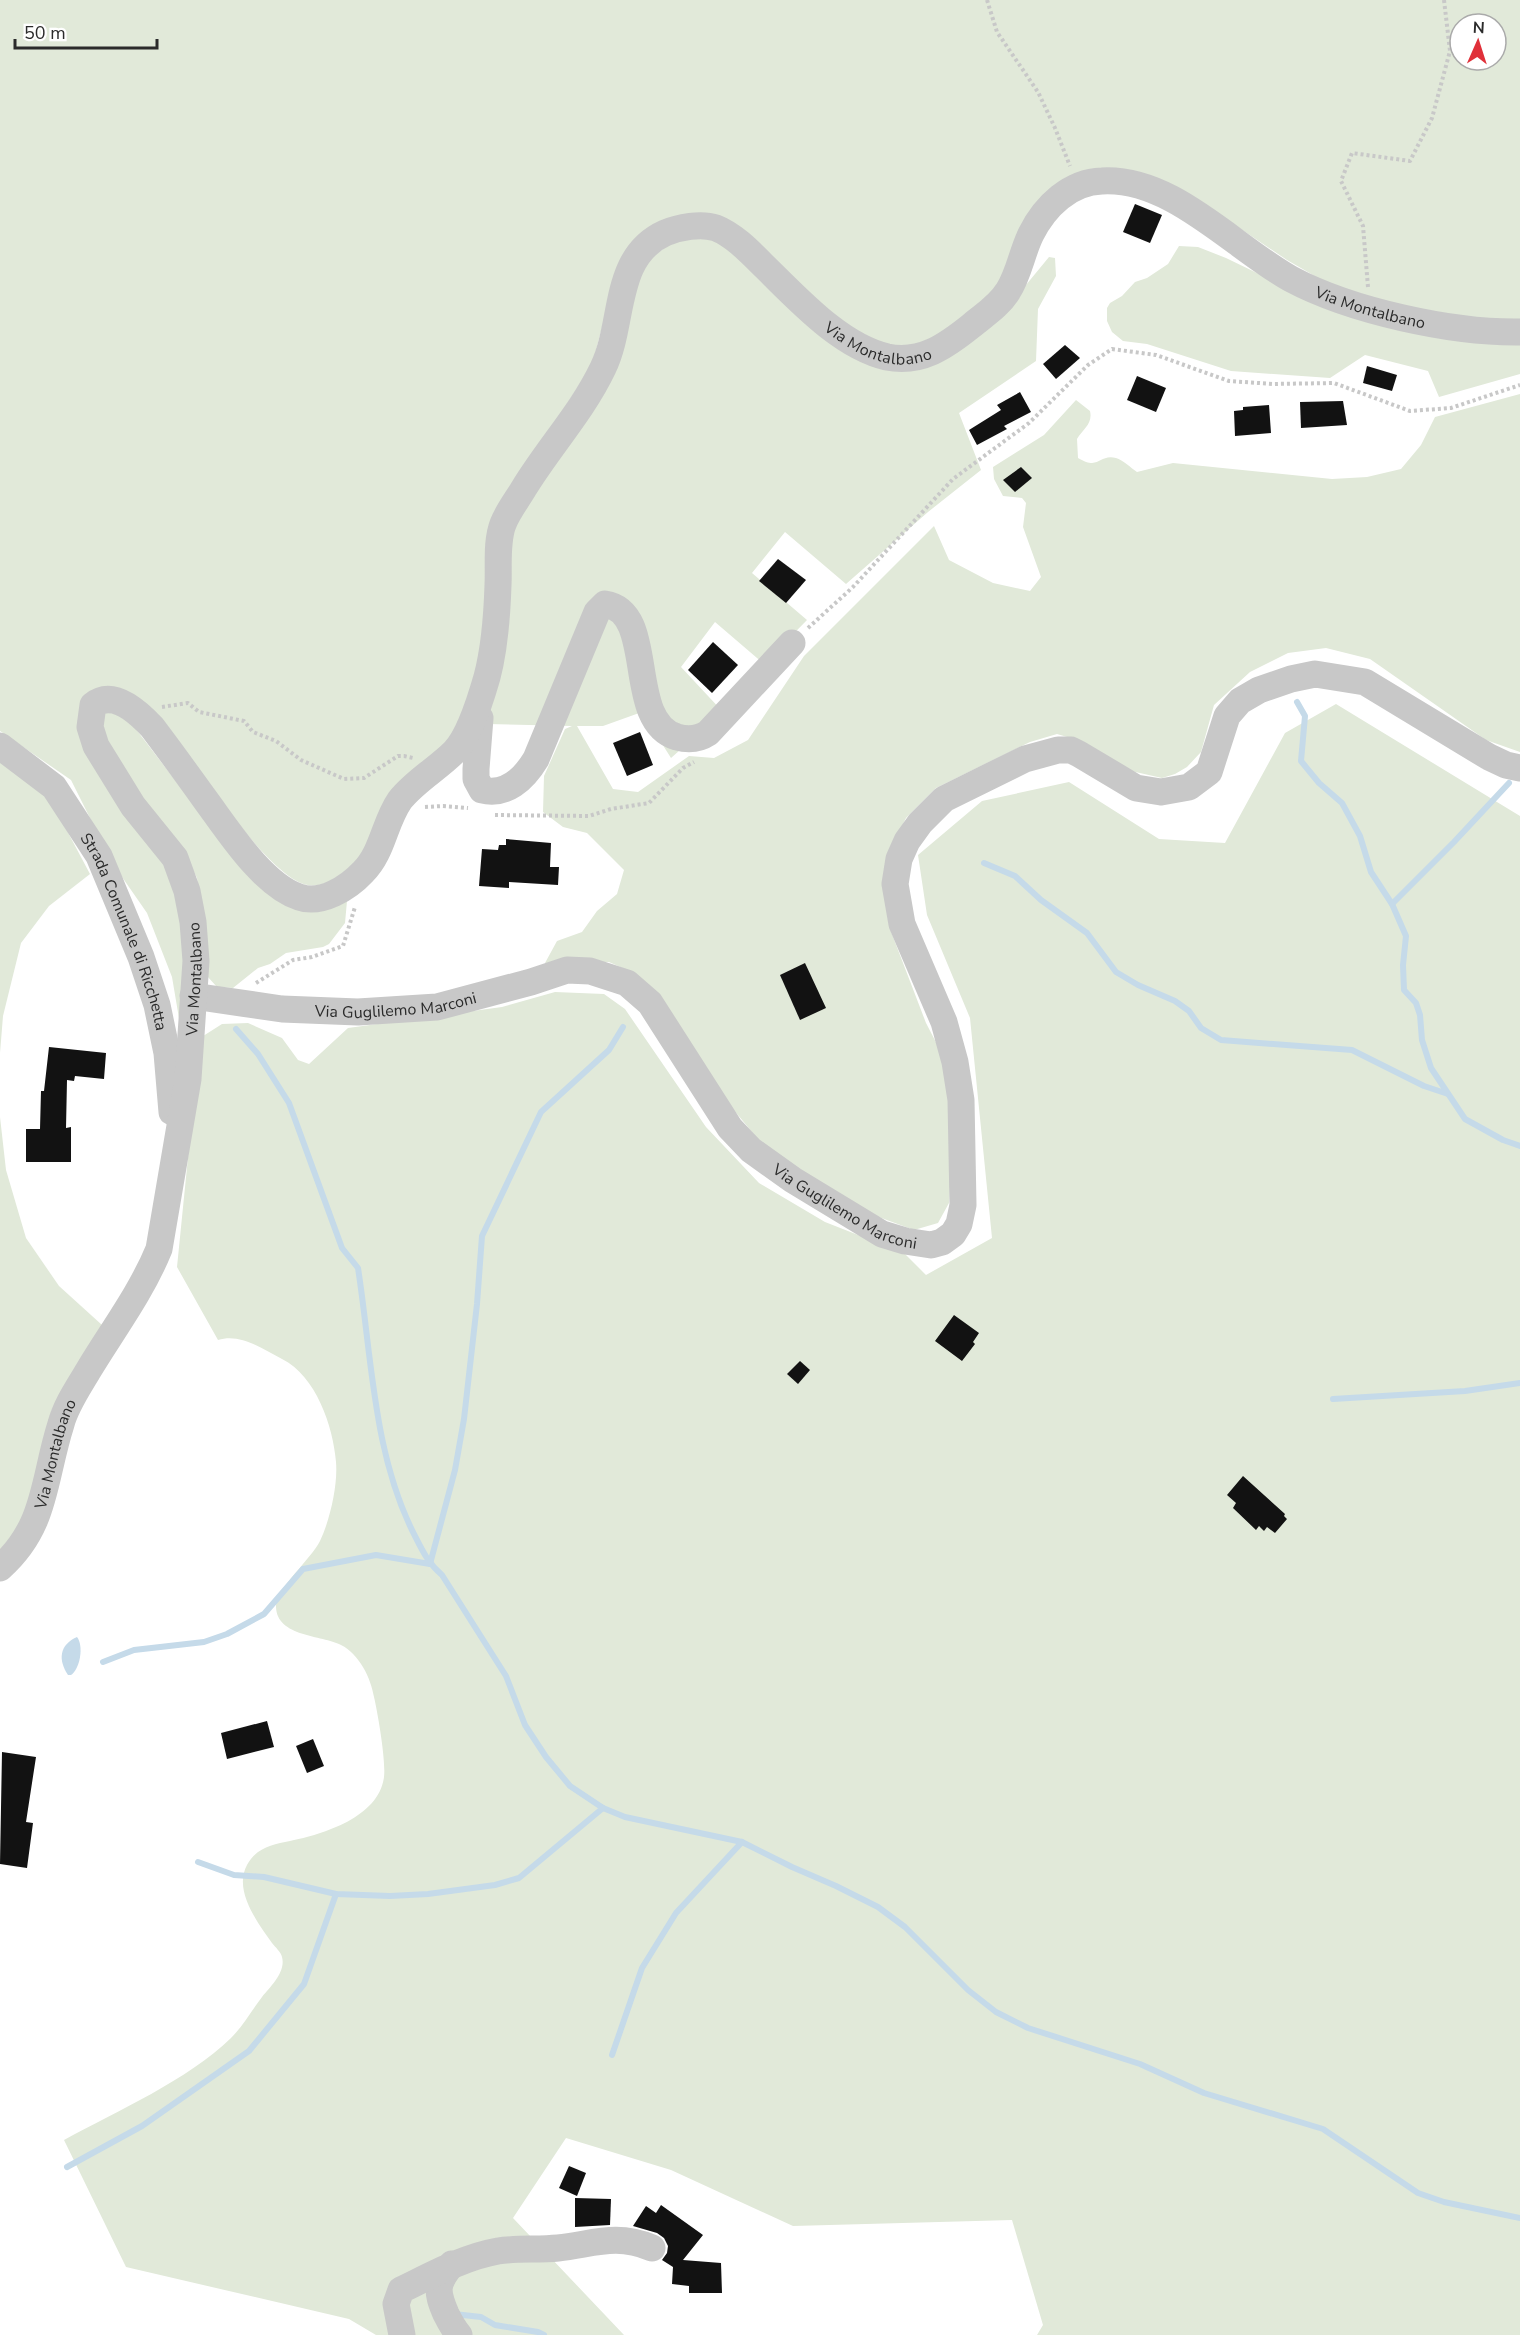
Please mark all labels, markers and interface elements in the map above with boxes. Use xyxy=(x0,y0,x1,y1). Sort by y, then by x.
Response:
scale bar xyxy=(15,12,158,50)
north arrow xyxy=(1448,12,1508,72)
text: N xyxy=(1472,17,1485,39)
text: 50 m xyxy=(24,21,66,45)
street label: Via Montalbano xyxy=(1310,281,1427,334)
street label: Via Montalbano xyxy=(819,316,935,371)
street label: Strada Comunale di Ricchetta xyxy=(75,829,172,1033)
street label: Via Montalbano xyxy=(181,921,208,1038)
street label: Via Guglilemo Marconi xyxy=(313,987,479,1024)
street label: Via Guglilemo Marconi xyxy=(767,1158,918,1255)
street label: Via Montalbano xyxy=(29,1395,82,1513)

